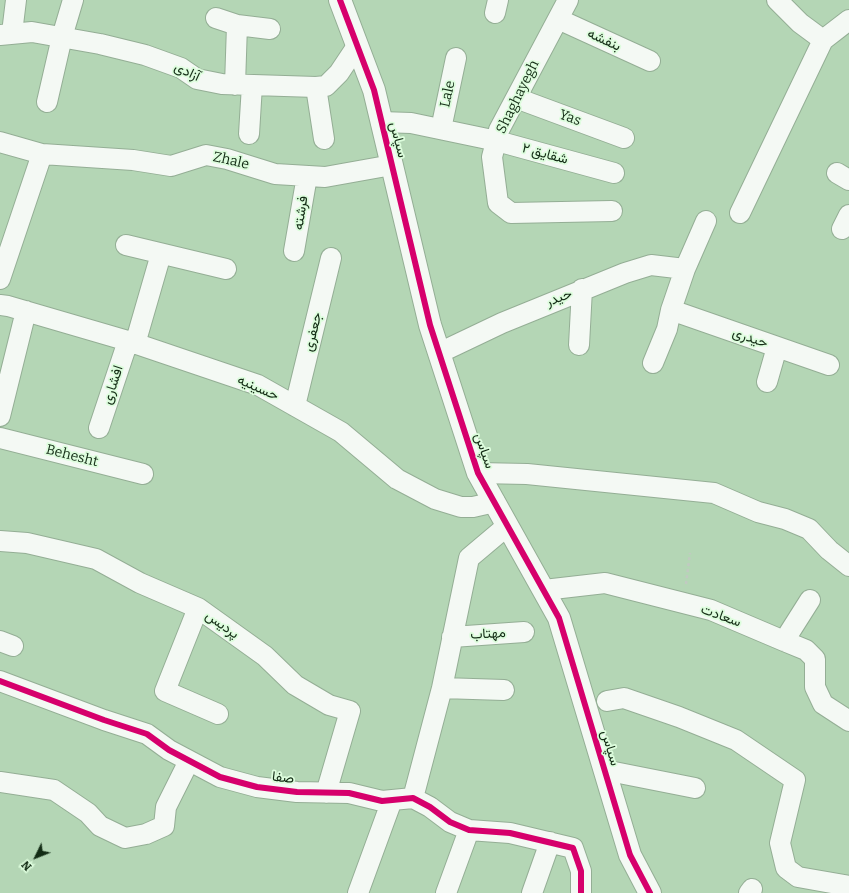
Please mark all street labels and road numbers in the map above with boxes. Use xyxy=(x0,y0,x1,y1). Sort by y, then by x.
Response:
street label: بنفشه xyxy=(585,25,623,55)
street label: Shaghayegh xyxy=(493,58,543,136)
street label: آزادی xyxy=(171,59,203,85)
street label: Lale xyxy=(437,79,459,109)
street label: Yas xyxy=(557,106,583,130)
street label: سپاس xyxy=(385,120,411,160)
street label: شقایق ۲ xyxy=(520,140,570,168)
street label: Zhale xyxy=(211,149,251,173)
street label: فرشته xyxy=(290,195,312,231)
street label: حیدر xyxy=(543,285,575,311)
street label: جعفری xyxy=(300,311,326,353)
street label: حیدری xyxy=(730,324,770,352)
street label: افشاری xyxy=(99,363,127,407)
street label: حسینیه xyxy=(235,372,281,404)
street label: سپاس xyxy=(470,431,498,471)
street label: Behesht xyxy=(44,441,100,471)
street label: سعادت xyxy=(699,601,743,631)
street label: پردیس xyxy=(202,607,242,643)
street label: مهتاب xyxy=(470,625,506,643)
street label: سپاس xyxy=(597,728,623,768)
street label: صفا xyxy=(271,768,295,788)

